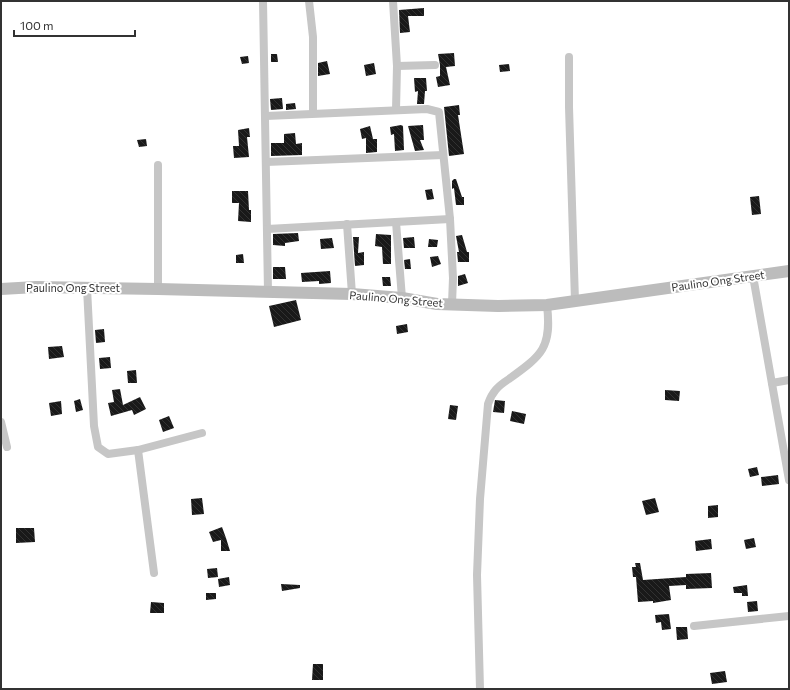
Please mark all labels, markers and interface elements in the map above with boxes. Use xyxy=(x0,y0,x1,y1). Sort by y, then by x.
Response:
scale bar xyxy=(14,12,135,38)
text: 100 m xyxy=(20,18,54,32)
street label: Paulino Ong Street xyxy=(671,267,766,293)
street label: Paulino Ong Street xyxy=(26,281,120,294)
street label: Paulino Ong Street xyxy=(349,288,444,309)

